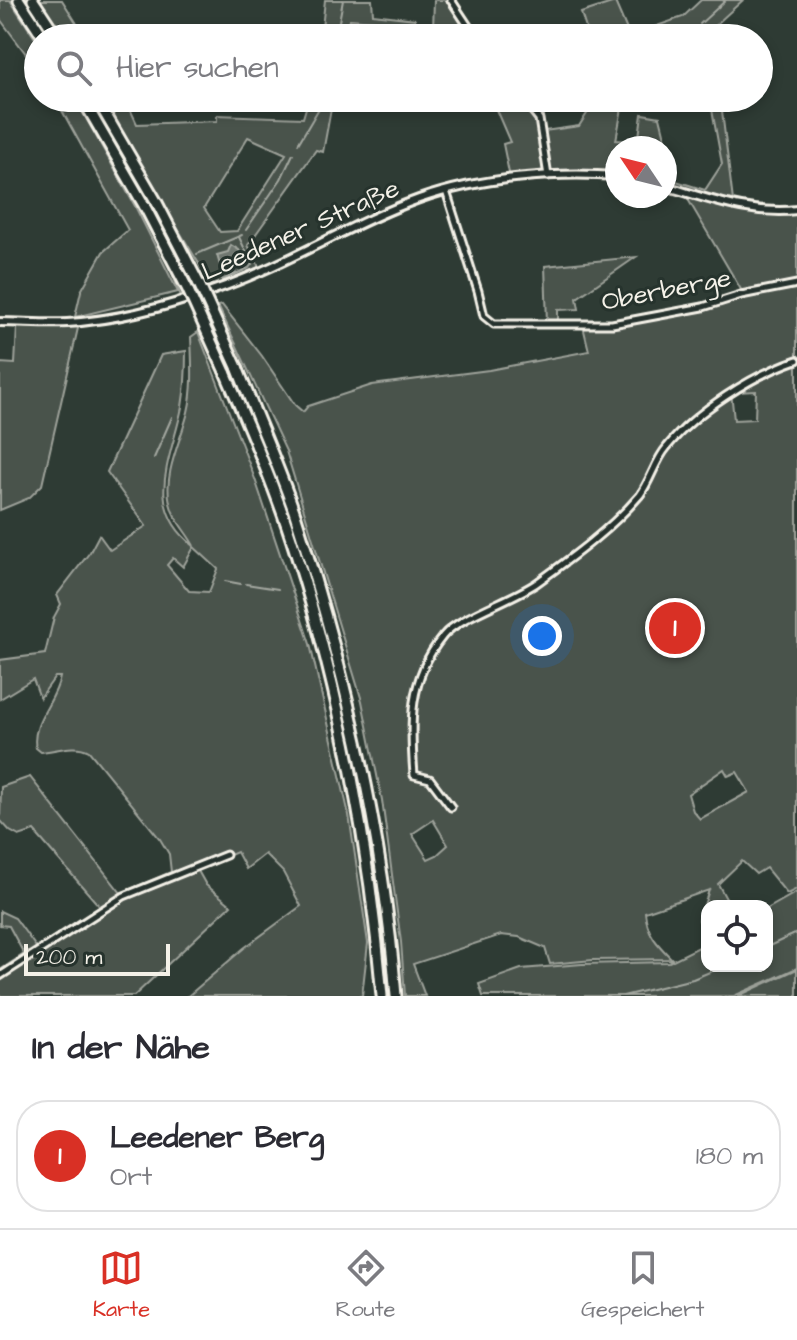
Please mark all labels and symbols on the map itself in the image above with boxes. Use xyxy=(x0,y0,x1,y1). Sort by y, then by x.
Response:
north arrow xyxy=(605,136,677,208)
street label: Leedener Straße xyxy=(196,170,405,290)
street label: Oberberge xyxy=(598,260,734,322)
pin: 1 xyxy=(649,598,701,658)
your location xyxy=(522,616,562,656)
scale bar xyxy=(24,940,170,976)

